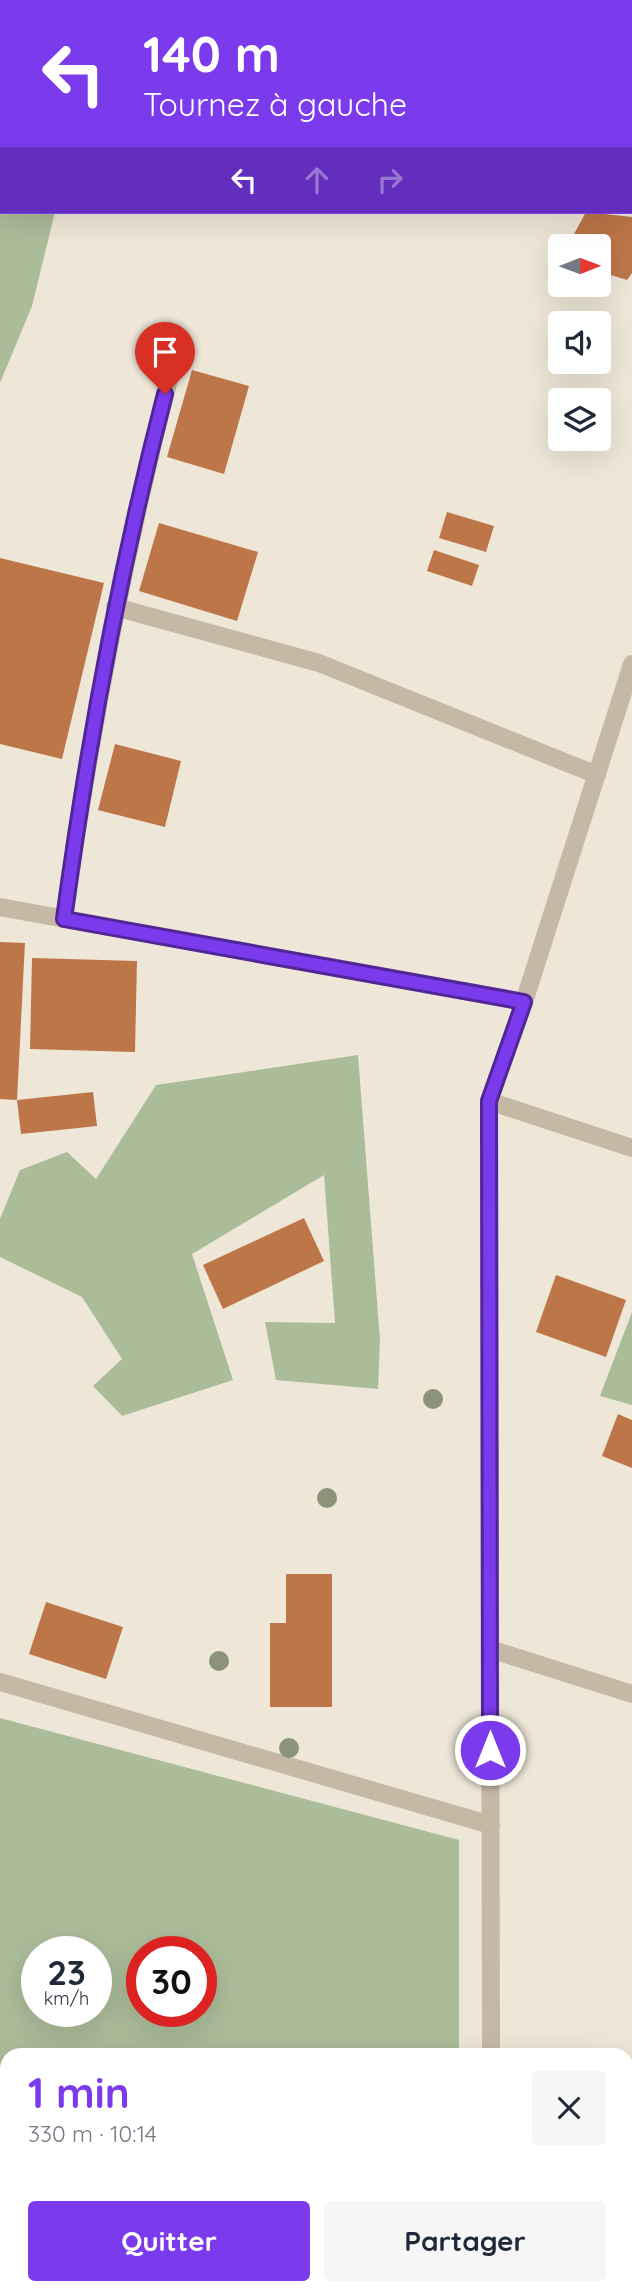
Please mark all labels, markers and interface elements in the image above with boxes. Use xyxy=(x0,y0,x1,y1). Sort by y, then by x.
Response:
text: 140 m xyxy=(143,23,280,84)
icon: left xyxy=(28,28,119,119)
text: Tournez à gauche xyxy=(143,84,407,124)
icon: left xyxy=(225,161,263,199)
icon: ahead xyxy=(298,161,336,199)
icon: right xyxy=(371,161,409,199)
north arrow xyxy=(548,234,611,298)
map controls xyxy=(548,234,611,451)
button: sound xyxy=(548,311,611,374)
pin xyxy=(135,322,195,394)
icon: arrive xyxy=(146,333,184,371)
button: layers xyxy=(548,388,611,451)
position arrow xyxy=(453,1713,527,1787)
speed limit sign: 30 xyxy=(126,1936,217,2027)
text: 23 xyxy=(47,1950,86,1994)
text: km/h xyxy=(44,1987,89,2010)
text: 1 min xyxy=(28,2066,130,2119)
button: close xyxy=(532,2071,606,2145)
text: 330 m · 10:14 xyxy=(28,2119,157,2148)
button: Quitter xyxy=(28,2201,310,2281)
button: Partager xyxy=(324,2201,606,2281)

